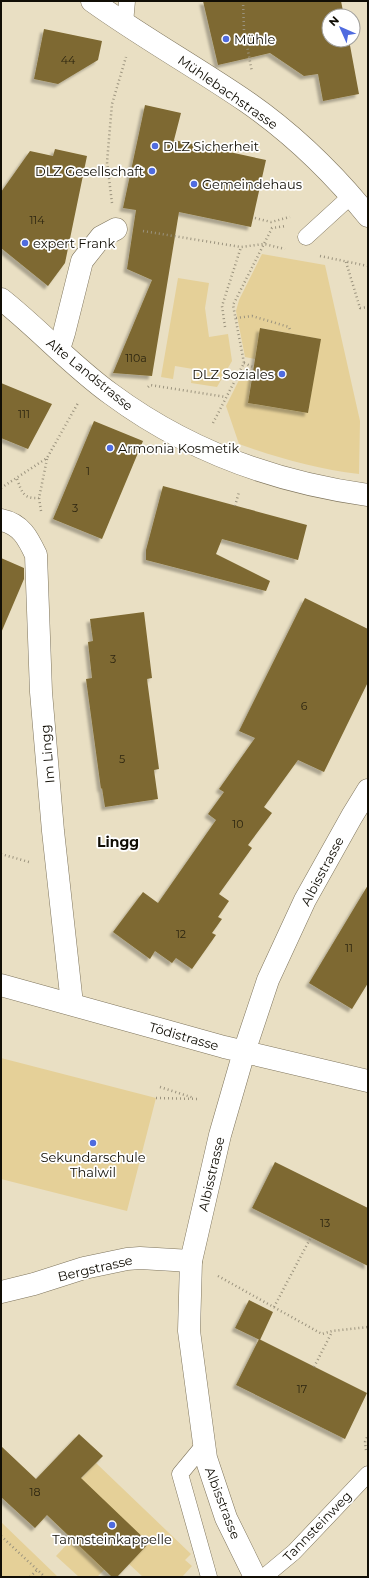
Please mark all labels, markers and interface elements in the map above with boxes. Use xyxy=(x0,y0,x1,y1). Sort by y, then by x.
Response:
north arrow xyxy=(321,8,361,48)
text: N xyxy=(326,13,342,29)
place label: Mühle xyxy=(234,31,275,47)
marker: Mühle xyxy=(221,34,231,44)
street label: Mühlebachstrasse xyxy=(175,52,281,133)
house number: 44 xyxy=(61,53,76,67)
place label: DLZ Sicherheit xyxy=(163,138,259,154)
marker: DLZ Sicherheit xyxy=(150,141,160,151)
place label: DLZ Gesellschaft xyxy=(35,163,144,179)
marker: DLZ Gesellschaft xyxy=(147,166,157,176)
place label: Gemeindehaus xyxy=(202,176,302,192)
marker: Gemeindehaus xyxy=(189,179,199,189)
house number: 114 xyxy=(29,213,45,227)
place label: expert Frank xyxy=(33,235,116,251)
marker: expert Frank xyxy=(20,238,30,248)
street label: Alte Landstrasse xyxy=(44,334,137,414)
house number: 110a xyxy=(125,351,147,365)
place label: DLZ Soziales xyxy=(192,366,274,382)
marker: DLZ Soziales xyxy=(277,369,287,379)
house number: 111 xyxy=(18,407,30,421)
place label: Armonia Kosmetik xyxy=(118,440,240,456)
marker: Armonia Kosmetik xyxy=(105,443,115,453)
house number: 1 xyxy=(86,464,90,478)
house number: 3 xyxy=(72,501,78,515)
house number: 3 xyxy=(110,652,116,666)
house number: 6 xyxy=(301,699,308,713)
street label: Im Lingg xyxy=(36,724,58,784)
house number: 5 xyxy=(119,752,125,766)
house number: 10 xyxy=(232,817,244,831)
district label: Lingg xyxy=(97,833,139,851)
street label: Albisstrasse xyxy=(297,834,347,908)
house number: 12 xyxy=(176,927,186,941)
house number: 11 xyxy=(345,941,353,955)
street label: Tödistrasse xyxy=(147,1018,221,1054)
street label: Albisstrasse xyxy=(195,1135,227,1213)
marker: Sekundarschule Thalwil xyxy=(88,1138,98,1148)
place label: Sekundarschule Thalwil xyxy=(40,1149,146,1180)
house number: 13 xyxy=(320,1216,330,1230)
street label: Bergstrasse xyxy=(56,1252,134,1284)
house number: 17 xyxy=(297,1382,307,1396)
street label: Albisstrasse xyxy=(202,1465,244,1541)
house number: 18 xyxy=(30,1485,41,1499)
street label: Tannsteinweg xyxy=(279,1487,355,1565)
marker: Tannsteinkappelle xyxy=(107,1520,117,1530)
place label: Tannsteinkappelle xyxy=(52,1531,172,1547)

